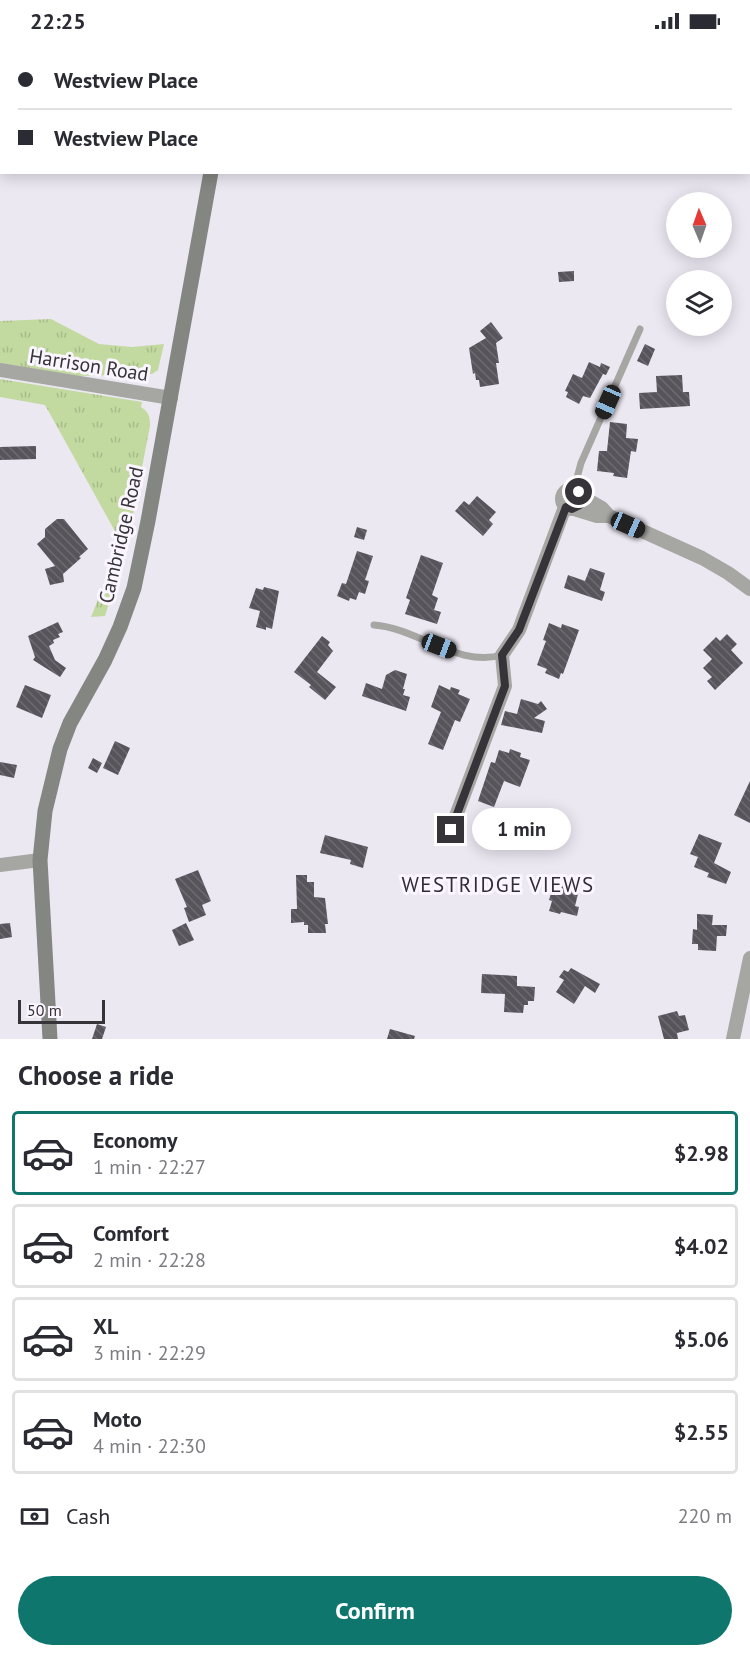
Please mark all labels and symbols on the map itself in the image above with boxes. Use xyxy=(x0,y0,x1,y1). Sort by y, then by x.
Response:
north arrow xyxy=(666,192,732,258)
street label: Harrison Road xyxy=(28,343,150,387)
car xyxy=(592,382,624,422)
street label: Cambridge Road xyxy=(93,464,149,606)
route start xyxy=(565,478,592,505)
car xyxy=(608,509,648,541)
car xyxy=(419,631,459,661)
callout: 1 min xyxy=(472,809,571,851)
route end xyxy=(437,816,464,843)
district label: WESTRIDGE VIEWS xyxy=(401,871,595,898)
scale bar xyxy=(18,997,105,1025)

